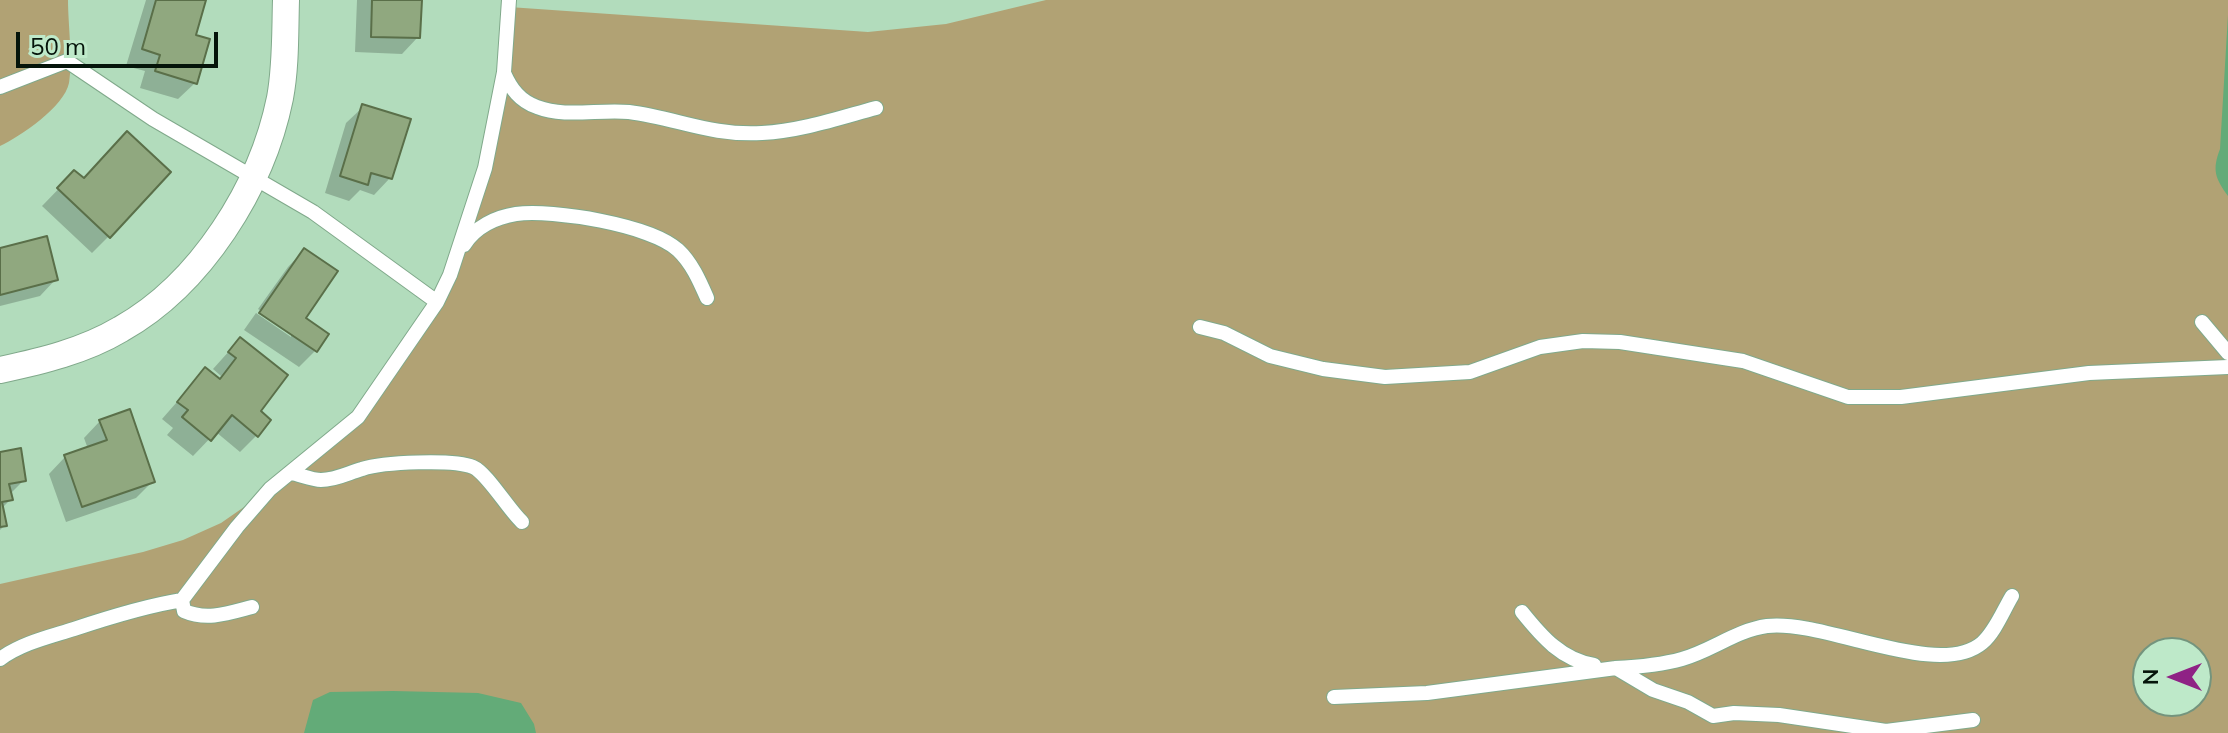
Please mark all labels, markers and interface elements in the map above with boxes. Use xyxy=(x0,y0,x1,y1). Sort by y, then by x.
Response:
scale bar xyxy=(20,16,222,66)
text: 50 m xyxy=(30,31,86,61)
north arrow xyxy=(2132,637,2212,717)
text: N xyxy=(2136,669,2164,685)

